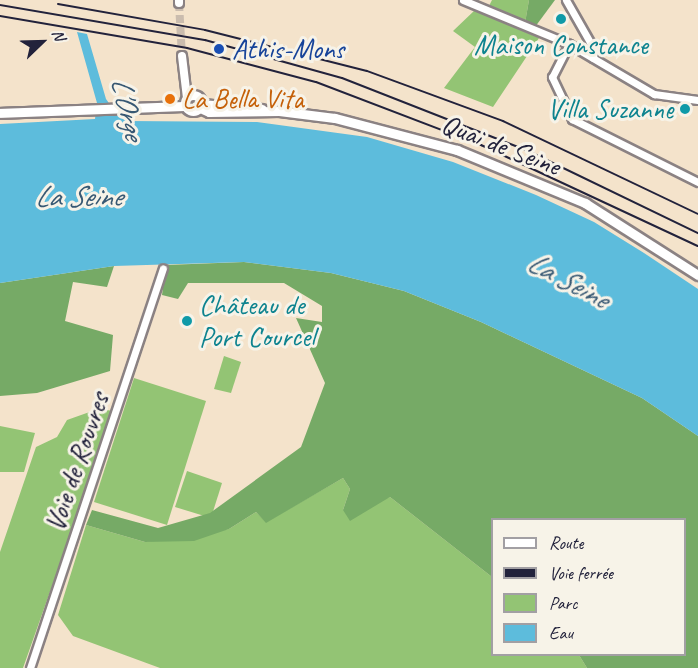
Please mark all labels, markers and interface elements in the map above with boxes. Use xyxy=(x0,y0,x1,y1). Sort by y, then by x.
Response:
north arrow xyxy=(12,12,72,72)
marker: Maison Constance xyxy=(554,12,568,26)
text: N xyxy=(47,27,70,43)
place label: Maison Constance xyxy=(474,28,648,62)
place label: Athis-Mons xyxy=(232,32,344,66)
marker: Athis-Mons xyxy=(210,40,228,58)
water label: L'Orge xyxy=(103,74,153,142)
place label: La Bella Vita xyxy=(182,82,304,116)
marker: La Bella Vita xyxy=(163,92,177,106)
place label: Villa Suzanne xyxy=(548,92,673,126)
marker: Villa Suzanne xyxy=(678,102,692,116)
street label: Quai de Seine xyxy=(437,107,565,183)
water label: La Seine xyxy=(35,178,121,214)
water label: La Seine xyxy=(522,244,614,316)
place label: Château de Port Courcel xyxy=(199,288,314,354)
marker: Château de Port Courcel xyxy=(180,314,194,328)
street label: Voie de Rouvres xyxy=(38,389,116,535)
legend xyxy=(491,518,686,656)
text: Route xyxy=(549,532,583,554)
text: Voie ferrée xyxy=(549,562,613,584)
text: Parc xyxy=(549,592,577,614)
text: Eau xyxy=(549,622,573,644)

